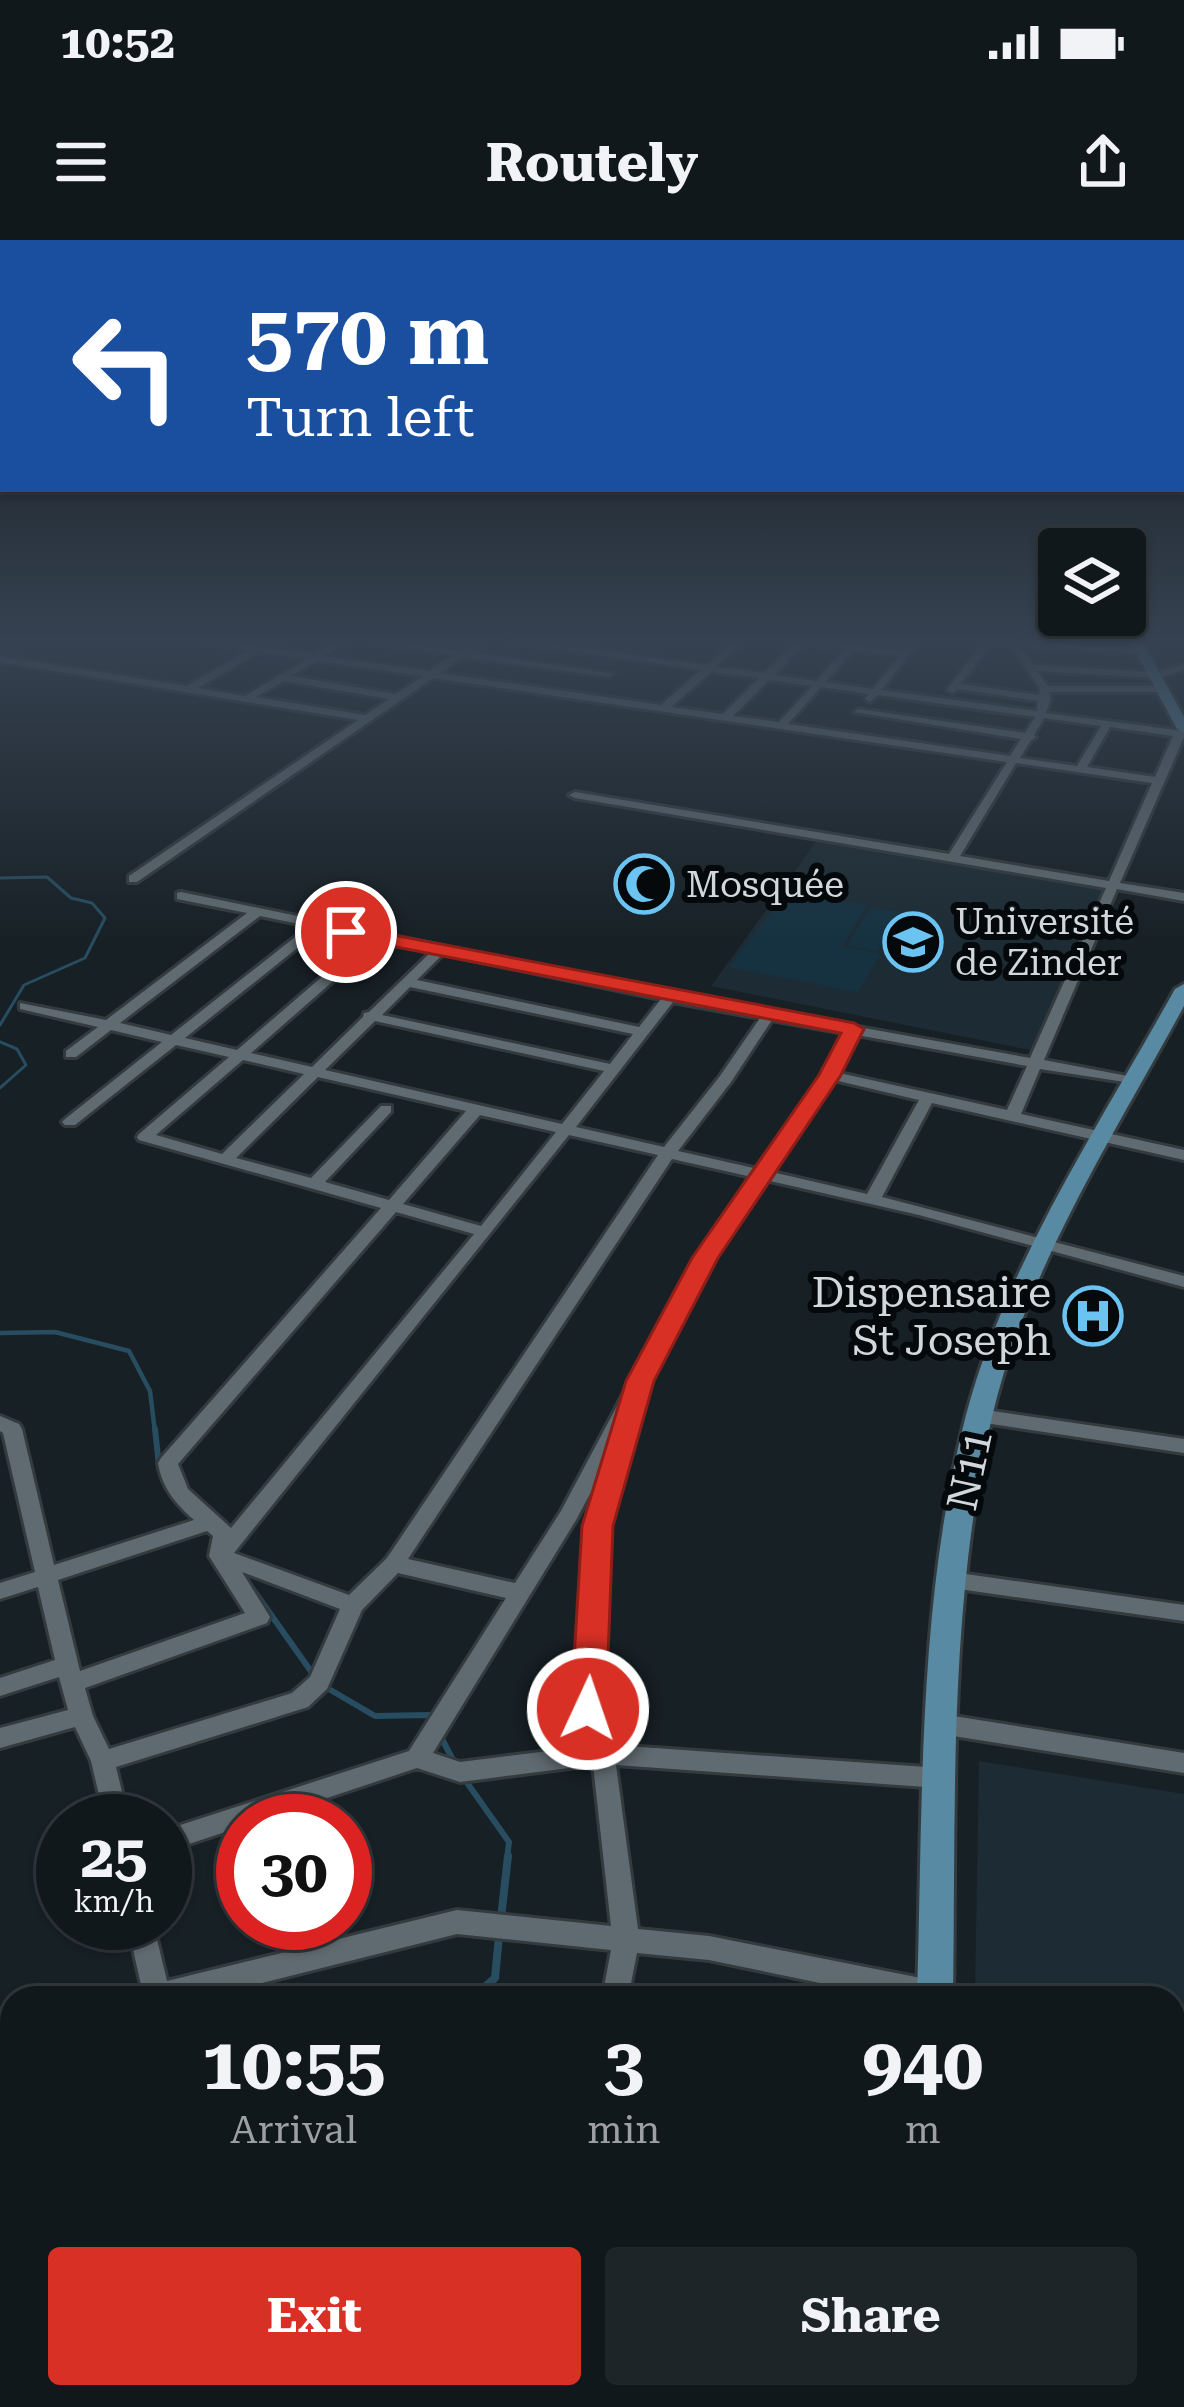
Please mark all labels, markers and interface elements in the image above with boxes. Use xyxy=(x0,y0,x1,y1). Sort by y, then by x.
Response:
text: 10:52 xyxy=(60,16,175,69)
icon: menu xyxy=(48,129,114,195)
icon: share xyxy=(1070,129,1136,195)
text: Routely xyxy=(486,131,698,194)
text: 570 m xyxy=(246,286,489,384)
icon: left xyxy=(48,288,204,444)
text: Turn left xyxy=(246,386,474,449)
map controls xyxy=(1038,528,1146,636)
button: layers xyxy=(1038,528,1146,636)
mosque icon: Mosquée xyxy=(613,853,675,915)
place label: Mosquée xyxy=(686,864,844,906)
pin xyxy=(295,881,397,983)
icon: arrive xyxy=(313,899,379,965)
place label: Université de Zinder xyxy=(955,901,1134,984)
school or university icon: Université de Zinder xyxy=(882,911,944,973)
place label: Dispensaire St Joseph xyxy=(812,1268,1051,1365)
hospital icon: Dispensaire St Joseph xyxy=(1062,1285,1124,1347)
street label: N11 xyxy=(937,1426,1002,1515)
position arrow xyxy=(525,1646,651,1772)
speed limit sign: 30 xyxy=(216,1794,372,1950)
text: 25 xyxy=(80,1821,148,1892)
text: km/h xyxy=(74,1884,154,1919)
text: 10:55 xyxy=(202,2022,386,2107)
text: 3 xyxy=(604,2022,644,2107)
text: 940 xyxy=(862,2022,983,2107)
text: Arrival xyxy=(230,2107,357,2153)
text: min xyxy=(587,2107,661,2153)
text: m xyxy=(905,2107,941,2153)
button: Exit xyxy=(48,2247,581,2385)
button: Share xyxy=(605,2247,1137,2385)

